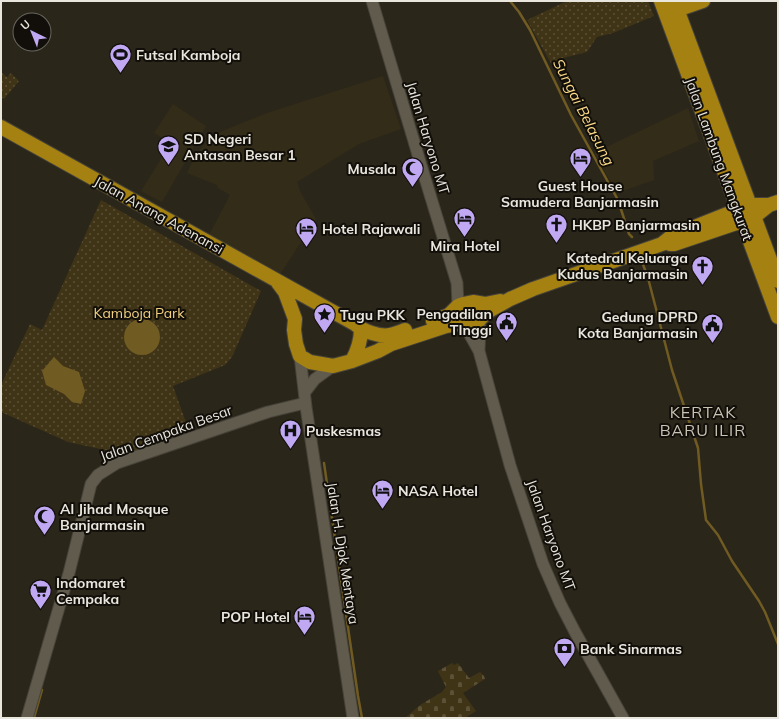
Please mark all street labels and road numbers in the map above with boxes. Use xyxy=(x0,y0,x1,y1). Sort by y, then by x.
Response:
street label: Jalan Lambung Mangkurat xyxy=(681,75,757,243)
street label: Jalan Haryono MT xyxy=(402,79,454,197)
street label: Jalan Anang Adenansi xyxy=(91,172,227,258)
street label: Jalan Cempaka Besar xyxy=(98,400,235,465)
street label: Jalan Haryono MT xyxy=(523,477,580,593)
street label: Jalan H. Djok Mentaya xyxy=(323,481,363,625)

